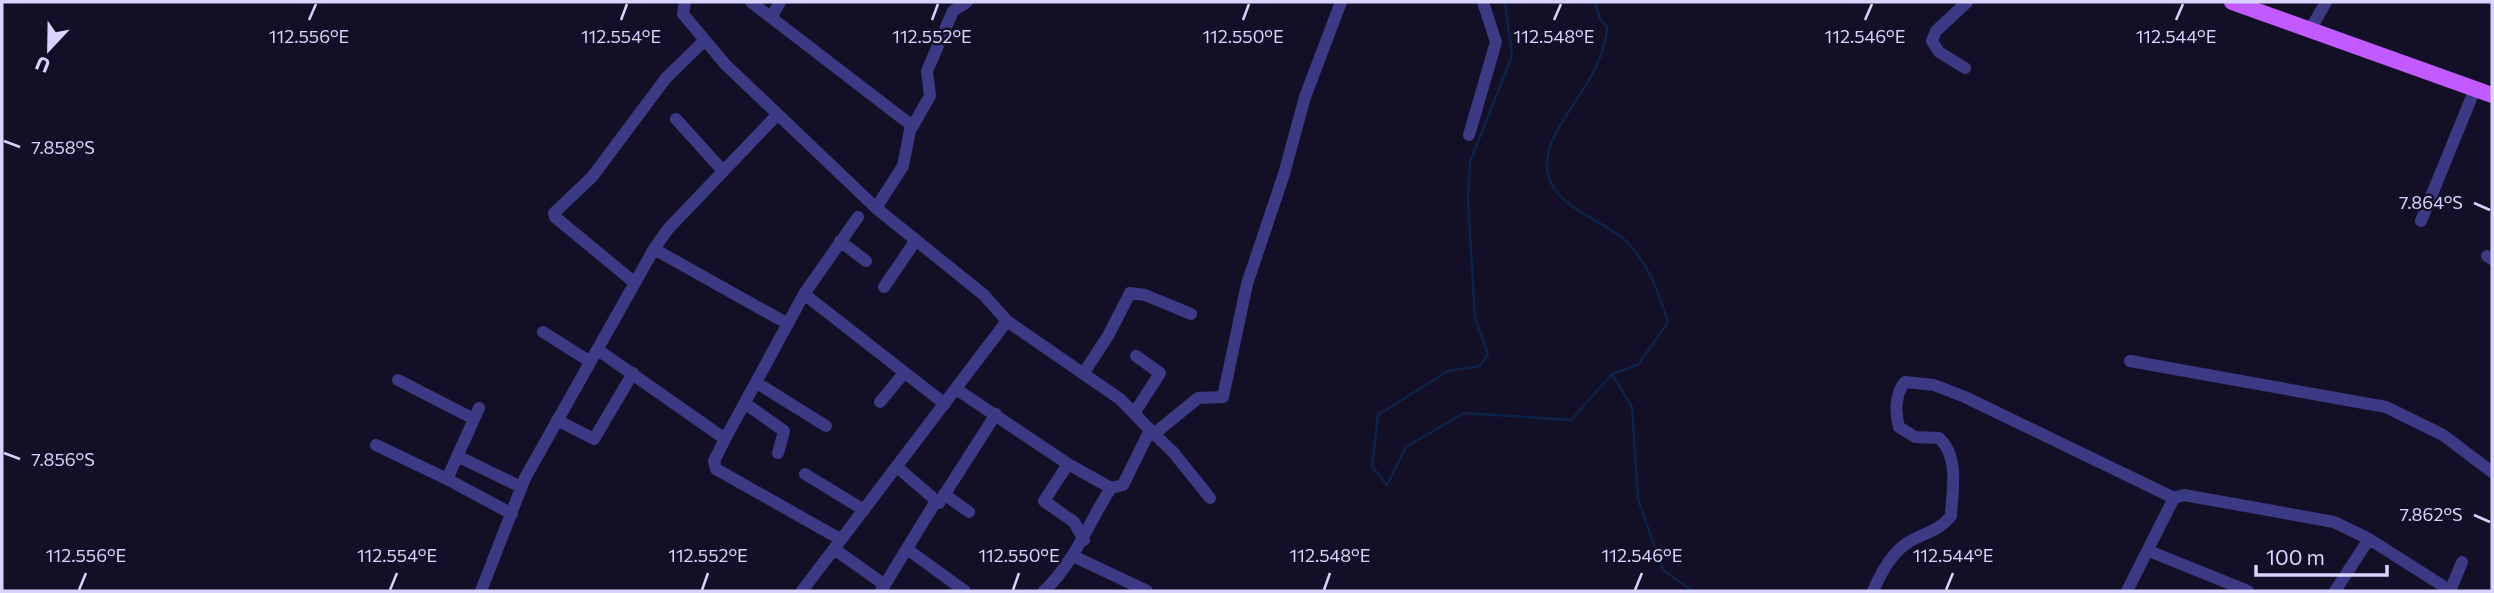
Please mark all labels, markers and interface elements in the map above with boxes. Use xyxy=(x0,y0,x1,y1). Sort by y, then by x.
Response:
north arrow xyxy=(14,14,84,84)
text: 112.556°E xyxy=(269,25,349,47)
text: 112.554°E xyxy=(581,25,661,47)
text: 112.552°E xyxy=(892,25,972,47)
text: 112.550°E xyxy=(1202,25,1284,47)
text: 112.548°E xyxy=(1514,25,1594,47)
text: 112.546°E xyxy=(1825,25,1905,47)
text: 112.544°E xyxy=(2136,25,2216,47)
text: U xyxy=(32,52,53,78)
text: 7.858°S xyxy=(31,136,95,158)
text: 7.864°S xyxy=(2399,191,2463,213)
text: 7.856°S xyxy=(31,448,95,470)
text: 7.862°S xyxy=(2399,503,2463,525)
scale bar xyxy=(2256,534,2387,578)
text: 112.556°E xyxy=(46,544,126,566)
text: 112.554°E xyxy=(357,544,437,566)
text: 112.552°E xyxy=(668,544,748,566)
text: 112.550°E xyxy=(978,544,1060,566)
text: 112.548°E xyxy=(1290,544,1370,566)
text: 112.546°E xyxy=(1602,544,1682,566)
text: 112.544°E xyxy=(1913,544,1993,566)
text: 100 m xyxy=(2266,544,2325,569)

